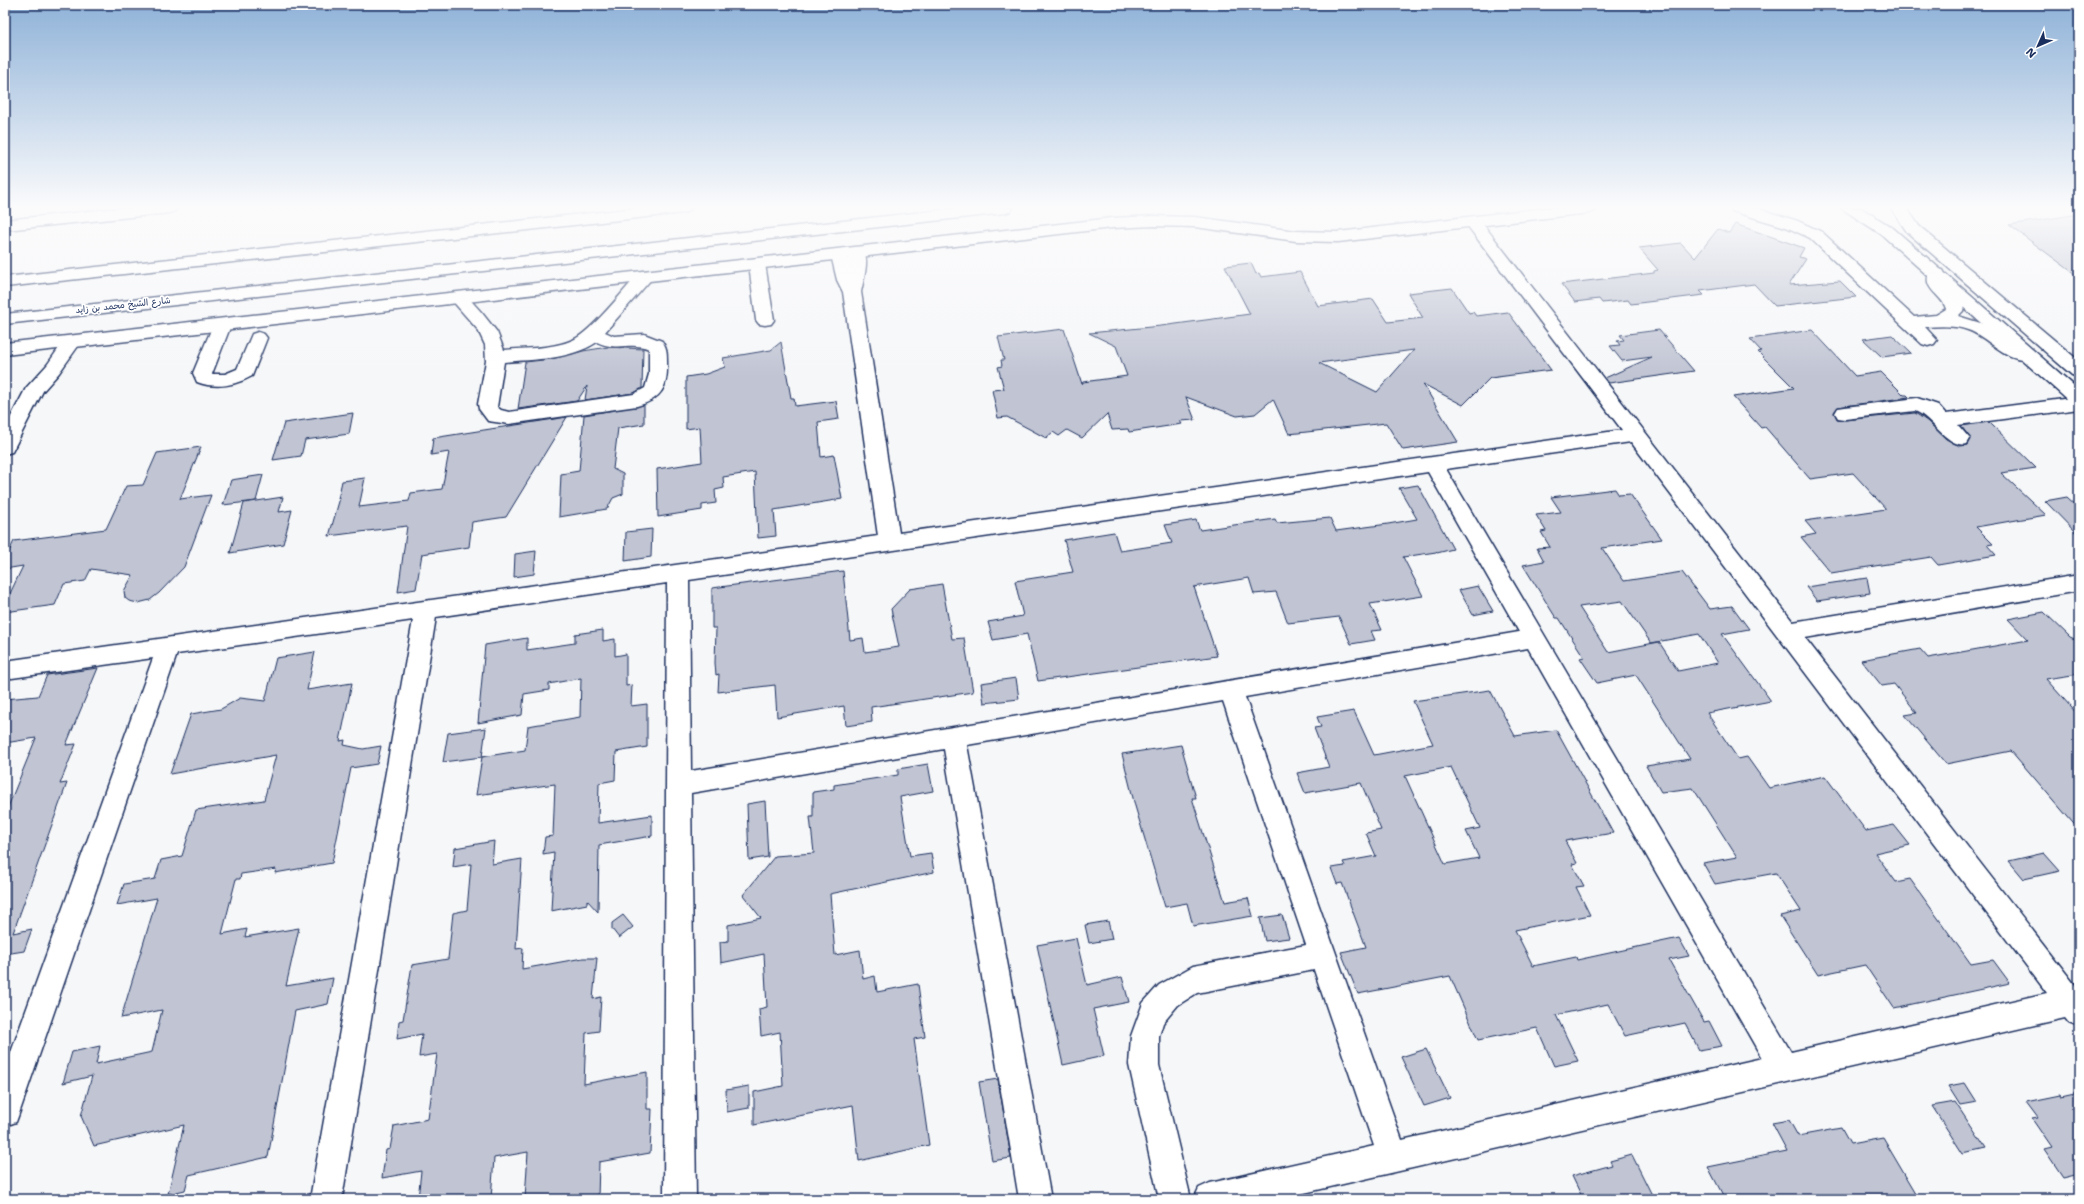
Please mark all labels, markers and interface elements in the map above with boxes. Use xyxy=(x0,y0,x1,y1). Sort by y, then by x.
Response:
north arrow xyxy=(2018,26,2058,66)
text: N xyxy=(2023,44,2040,61)
street label: شارع الشيخ محمد بن زايد xyxy=(75,294,171,316)

